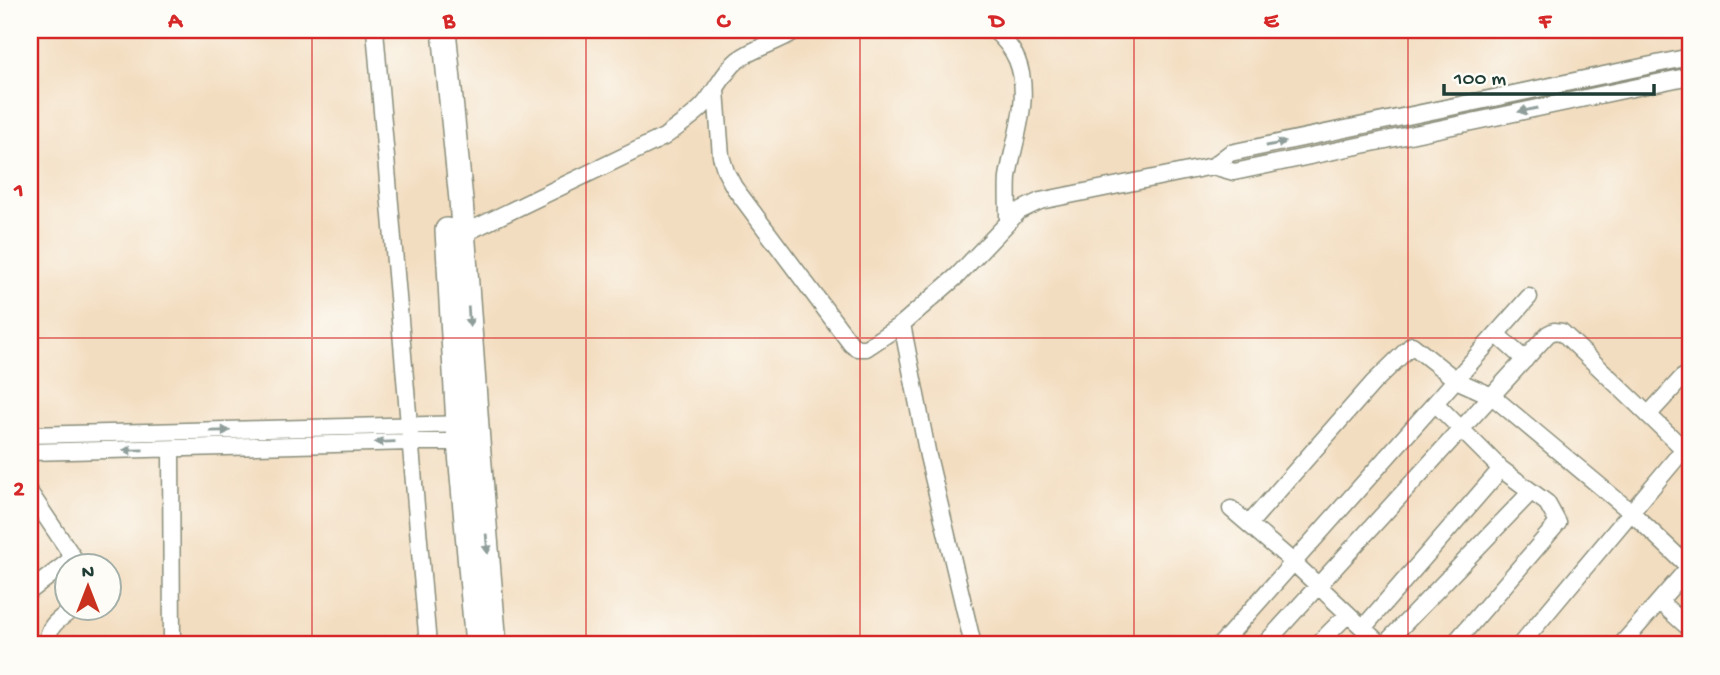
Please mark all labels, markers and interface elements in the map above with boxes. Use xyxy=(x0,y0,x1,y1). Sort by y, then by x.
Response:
text: A xyxy=(167,9,183,36)
text: B xyxy=(442,9,456,36)
text: C xyxy=(717,9,732,36)
text: D xyxy=(988,9,1006,36)
text: E xyxy=(1264,9,1280,36)
text: F xyxy=(1538,9,1553,36)
scale bar xyxy=(1444,52,1654,96)
text: 100 m xyxy=(1453,68,1506,93)
one-way arrow xyxy=(1517,105,1539,116)
one-way arrow xyxy=(1265,138,1287,149)
text: 1 xyxy=(13,178,24,205)
one-way arrow xyxy=(464,307,475,329)
one-way arrow xyxy=(210,425,232,436)
one-way arrow xyxy=(374,437,396,448)
one-way arrow xyxy=(122,444,144,455)
text: 2 xyxy=(13,477,25,504)
one-way arrow xyxy=(482,533,493,555)
north arrow xyxy=(52,552,122,622)
text: N xyxy=(82,562,94,585)

